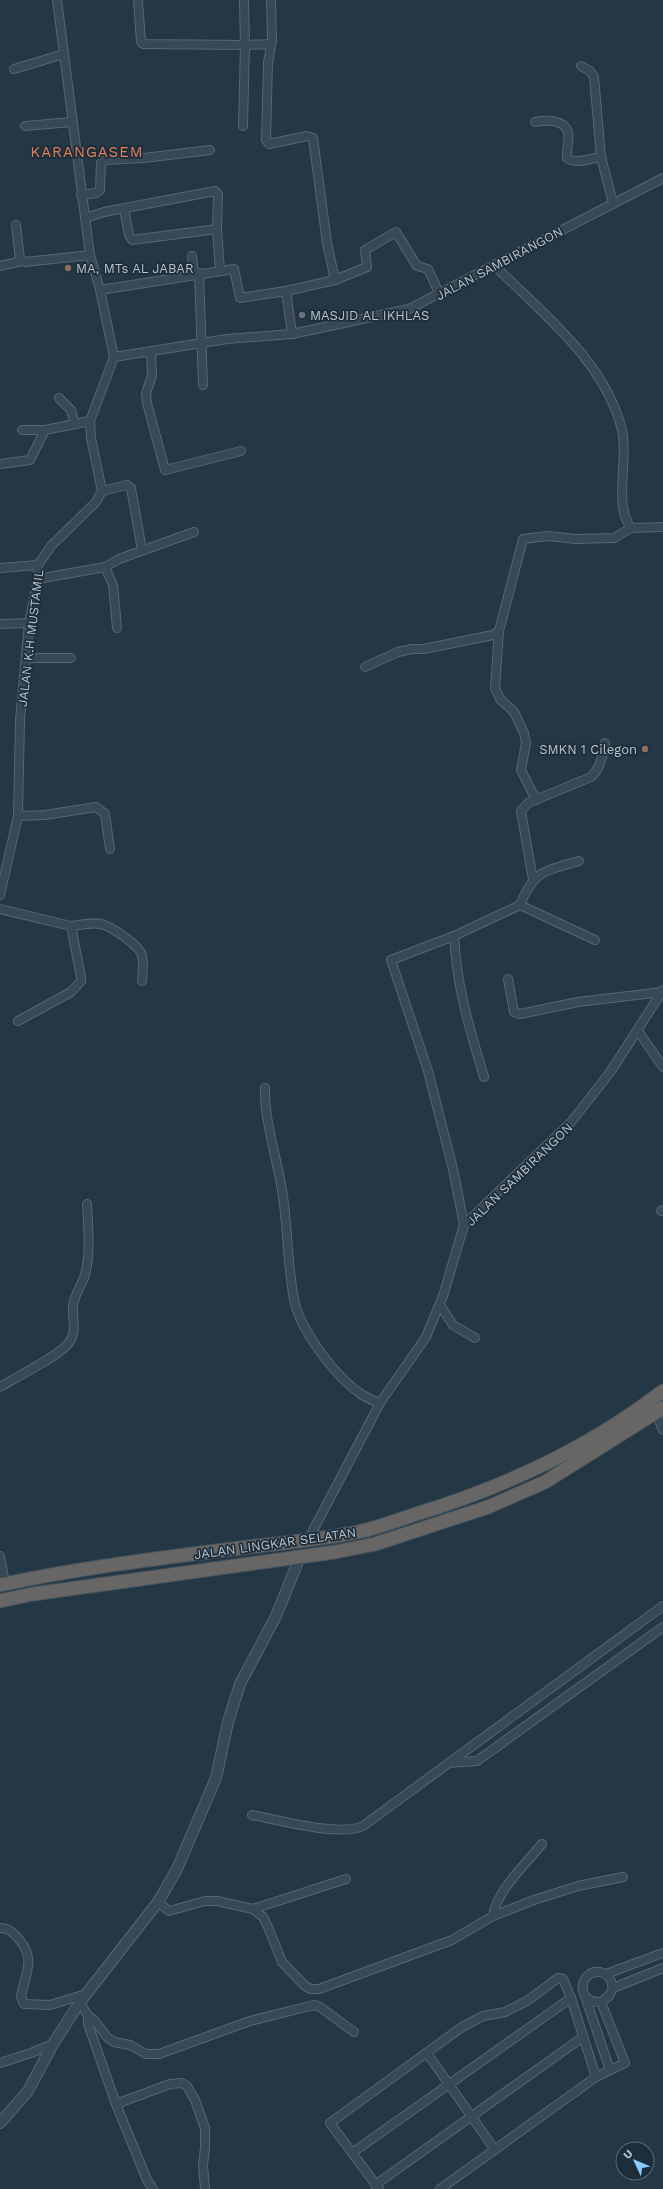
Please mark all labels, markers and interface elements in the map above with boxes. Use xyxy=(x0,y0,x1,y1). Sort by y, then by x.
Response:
district label: KARANGASEM xyxy=(30,143,144,161)
street label: JALAN SAMBIRANGON xyxy=(433,224,565,303)
place label: MA, MTs AL JABAR xyxy=(76,261,194,276)
marker: MA, MTs AL JABAR xyxy=(63,263,73,273)
place label: MASJID AL IKHLAS xyxy=(310,308,429,323)
marker: MASJID AL IKHLAS xyxy=(297,310,307,320)
street label: JALAN K.H MUSTAMIL xyxy=(15,568,46,708)
place label: SMKN 1 Cilegon xyxy=(539,742,637,757)
marker: SMKN 1 Cilegon xyxy=(640,744,650,754)
street label: JALAN SAMBIRANGON xyxy=(463,1120,576,1229)
street label: JALAN LINGKAR SELATAN xyxy=(193,1525,357,1562)
north arrow xyxy=(615,2141,655,2181)
text: U xyxy=(621,2147,636,2162)

